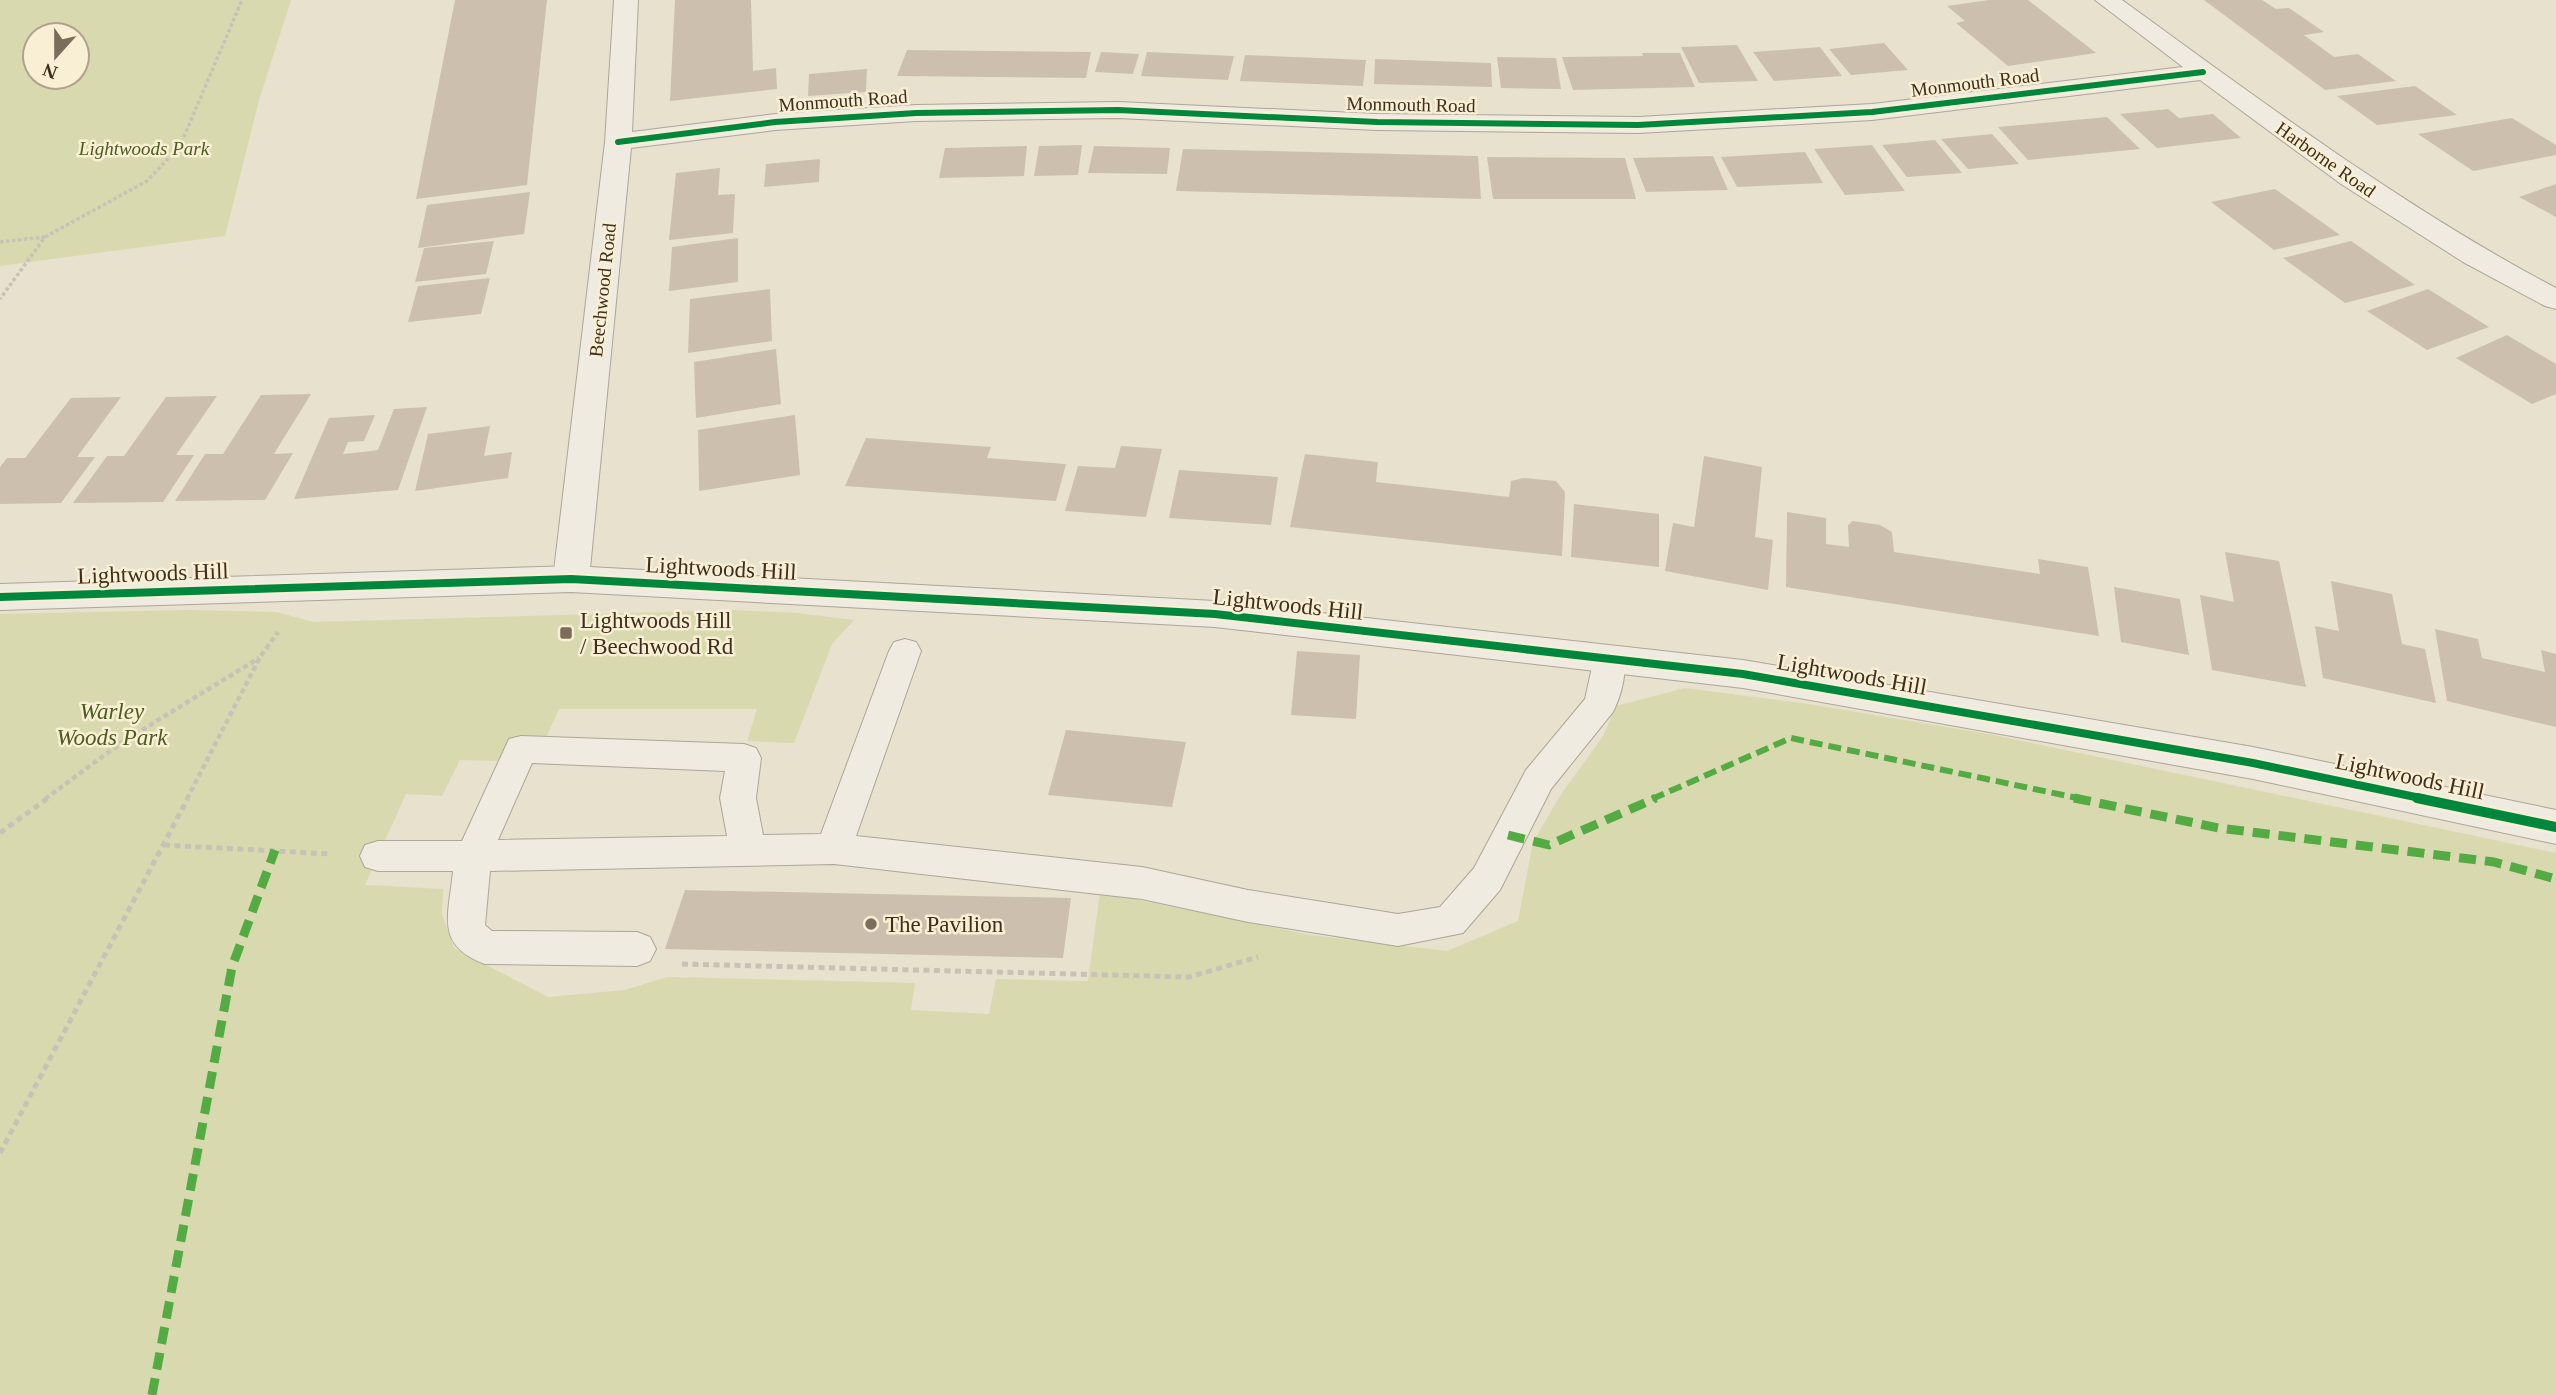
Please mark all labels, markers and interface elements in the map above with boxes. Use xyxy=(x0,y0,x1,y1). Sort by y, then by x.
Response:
north arrow xyxy=(21,21,91,91)
text: N xyxy=(40,59,60,84)
street label: Monmouth Road xyxy=(1910,64,2041,101)
street label: Monmouth Road xyxy=(778,85,909,115)
street label: Monmouth Road xyxy=(1346,93,1476,116)
street label: Harborne Road xyxy=(2272,117,2380,202)
park label: Lightwoods Park xyxy=(78,138,210,159)
street label: Beechwood Road xyxy=(585,222,620,358)
street label: Lightwoods Hill xyxy=(645,552,797,585)
street label: Lightwoods Hill xyxy=(77,558,229,589)
street label: Lightwoods Hill xyxy=(1211,584,1365,625)
place label: Lightwoods Hill / Beechwood Rd xyxy=(580,608,734,659)
marker: Lightwoods Hill / Beechwood Rd xyxy=(558,625,574,641)
street label: Lightwoods Hill xyxy=(1775,649,1929,700)
park label: Warley Woods Park xyxy=(57,699,168,750)
street label: Lightwoods Hill xyxy=(2333,749,2487,804)
place label: The Pavilion xyxy=(885,912,1004,937)
marker: The Pavilion xyxy=(863,916,879,932)

